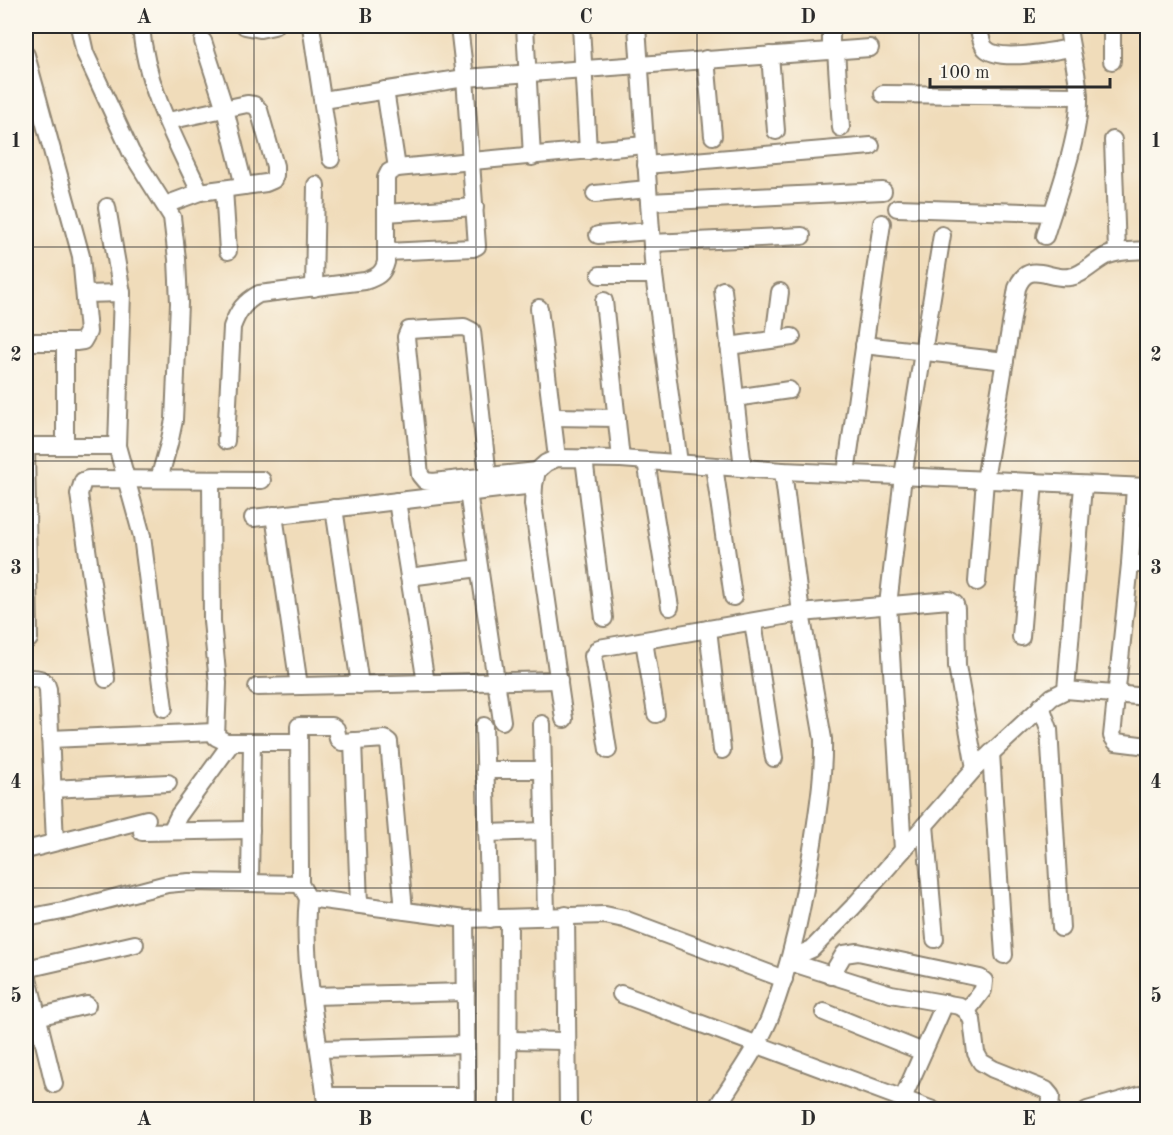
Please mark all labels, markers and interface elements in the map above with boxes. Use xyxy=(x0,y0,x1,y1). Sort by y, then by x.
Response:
text: A xyxy=(136,8,152,28)
text: B xyxy=(358,8,372,28)
text: C xyxy=(579,8,593,28)
text: D xyxy=(800,8,816,28)
text: E xyxy=(1022,8,1036,28)
scale bar xyxy=(930,51,1110,89)
text: 100 m xyxy=(939,64,990,82)
text: 1 xyxy=(10,132,22,152)
text: 1 xyxy=(1150,132,1162,152)
text: 2 xyxy=(10,346,22,366)
text: 2 xyxy=(1150,346,1162,366)
text: 3 xyxy=(10,559,22,579)
text: 3 xyxy=(1150,559,1162,579)
text: 4 xyxy=(10,773,22,793)
text: 4 xyxy=(1150,773,1162,793)
text: 5 xyxy=(10,986,22,1007)
text: 5 xyxy=(1150,986,1162,1007)
text: A xyxy=(136,1110,152,1130)
text: B xyxy=(358,1110,372,1130)
text: C xyxy=(579,1110,593,1130)
text: D xyxy=(800,1110,816,1130)
text: E xyxy=(1022,1110,1036,1130)

